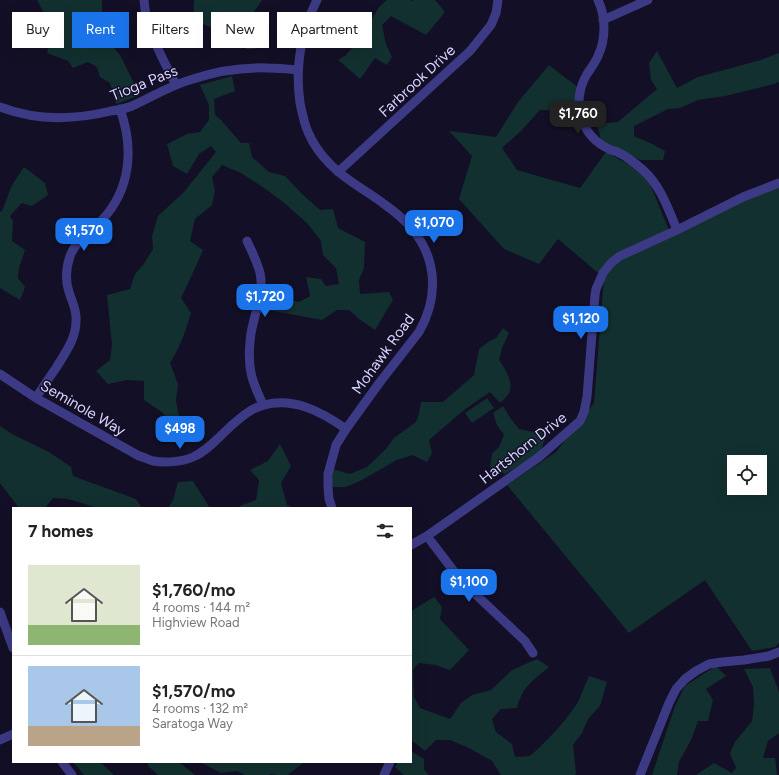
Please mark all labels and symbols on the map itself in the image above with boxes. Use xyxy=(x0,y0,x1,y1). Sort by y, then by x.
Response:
street label: Farbrook Drive xyxy=(375,41,459,121)
street label: Tioga Pass xyxy=(108,61,180,105)
pin: $1,760 xyxy=(545,101,611,135)
pin: $1,070 xyxy=(401,210,467,244)
pin: $1,570 xyxy=(51,218,117,252)
pin: $1,720 xyxy=(232,284,298,318)
pin: $1,120 xyxy=(548,306,614,340)
street label: Mohawk Road xyxy=(348,310,418,398)
street label: Seminole Way xyxy=(37,376,129,440)
street label: Hartshorn Drive xyxy=(476,408,570,488)
pin: $498 xyxy=(156,416,204,450)
pin: $1,100 xyxy=(436,569,502,603)

